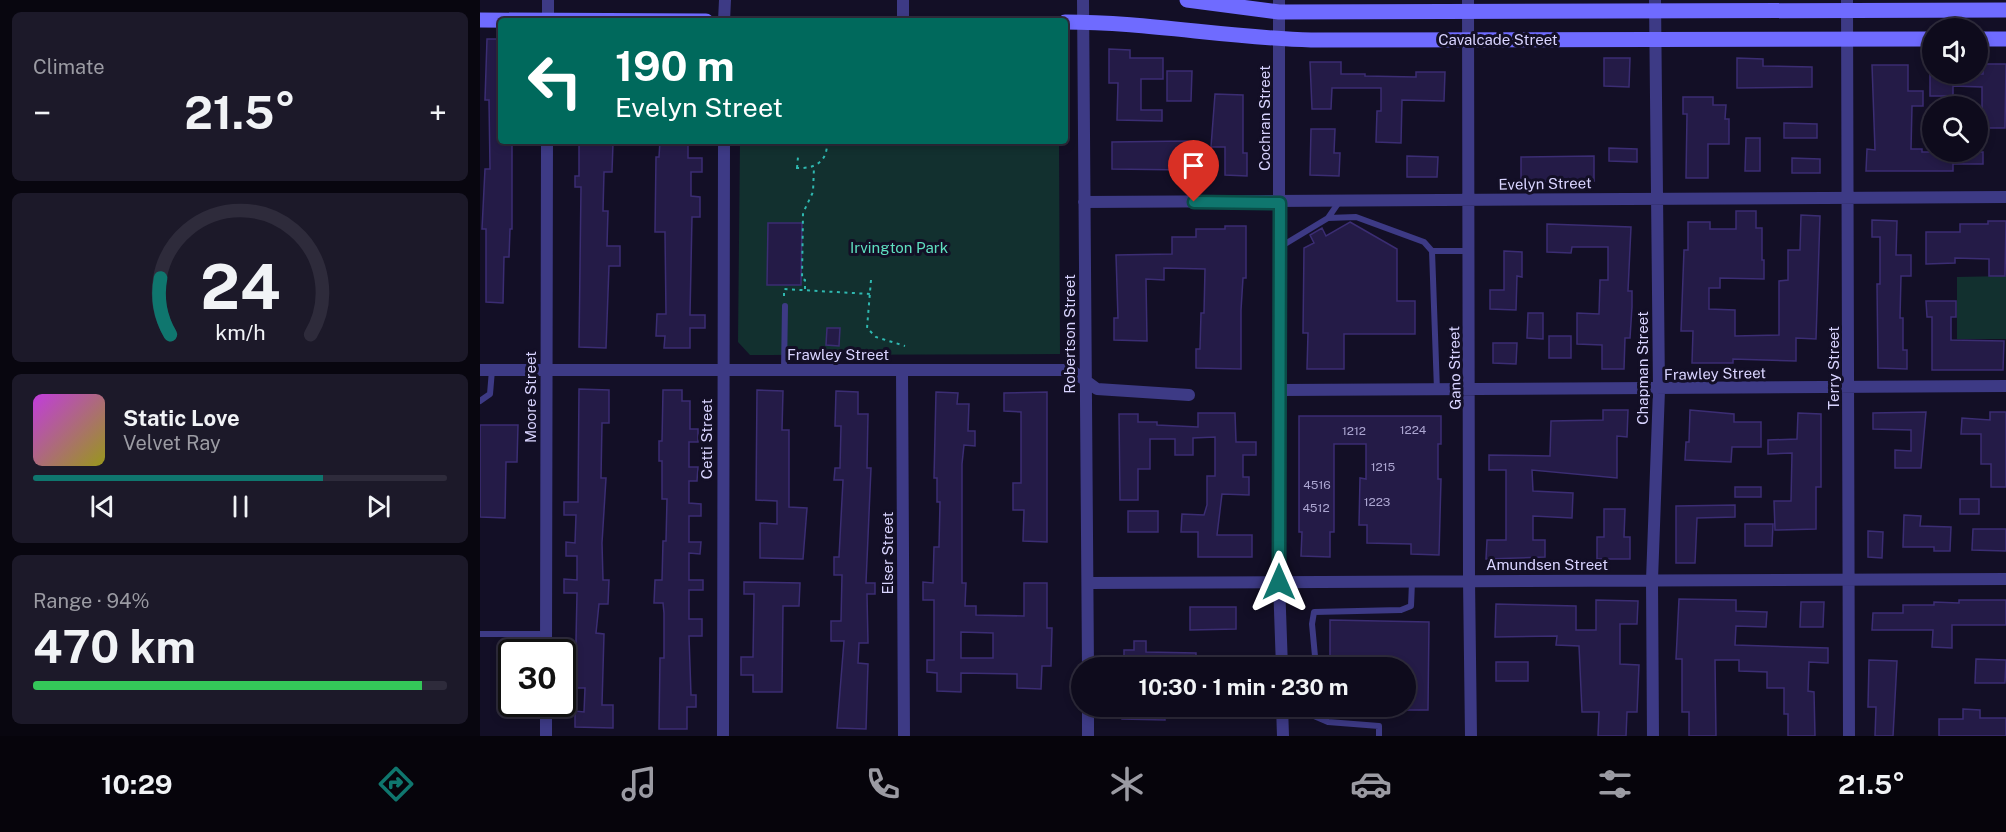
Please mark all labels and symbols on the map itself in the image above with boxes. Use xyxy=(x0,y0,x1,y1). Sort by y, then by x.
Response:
street label: Cavalcade Street xyxy=(1438,31,1558,48)
street label: Cochran Street xyxy=(1256,65,1273,171)
pin xyxy=(1168,140,1219,202)
street label: Evelyn Street xyxy=(1498,174,1592,193)
park label: Irvington Park xyxy=(850,239,948,256)
street label: Robertson Street xyxy=(1061,274,1078,394)
street label: Chapman Street xyxy=(1634,311,1651,425)
street label: Gano Street xyxy=(1445,326,1464,410)
street label: Terry Street xyxy=(1825,326,1842,410)
street label: Frawley Street xyxy=(787,346,889,363)
street label: Moore Street xyxy=(522,351,539,443)
street label: Frawley Street xyxy=(1664,364,1766,383)
street label: Cetti Street xyxy=(698,399,715,479)
house number: 1224 xyxy=(1400,423,1427,437)
house number: 1212 xyxy=(1342,424,1366,438)
house number: 1215 xyxy=(1371,460,1396,474)
house number: 4516 xyxy=(1303,478,1331,492)
house number: 1223 xyxy=(1364,495,1390,509)
house number: 4512 xyxy=(1302,501,1330,515)
street label: Elser Street xyxy=(879,511,896,594)
position arrow xyxy=(1247,550,1311,614)
street label: Amundsen Street xyxy=(1486,556,1608,573)
speed limit sign: 30 xyxy=(498,639,576,717)

